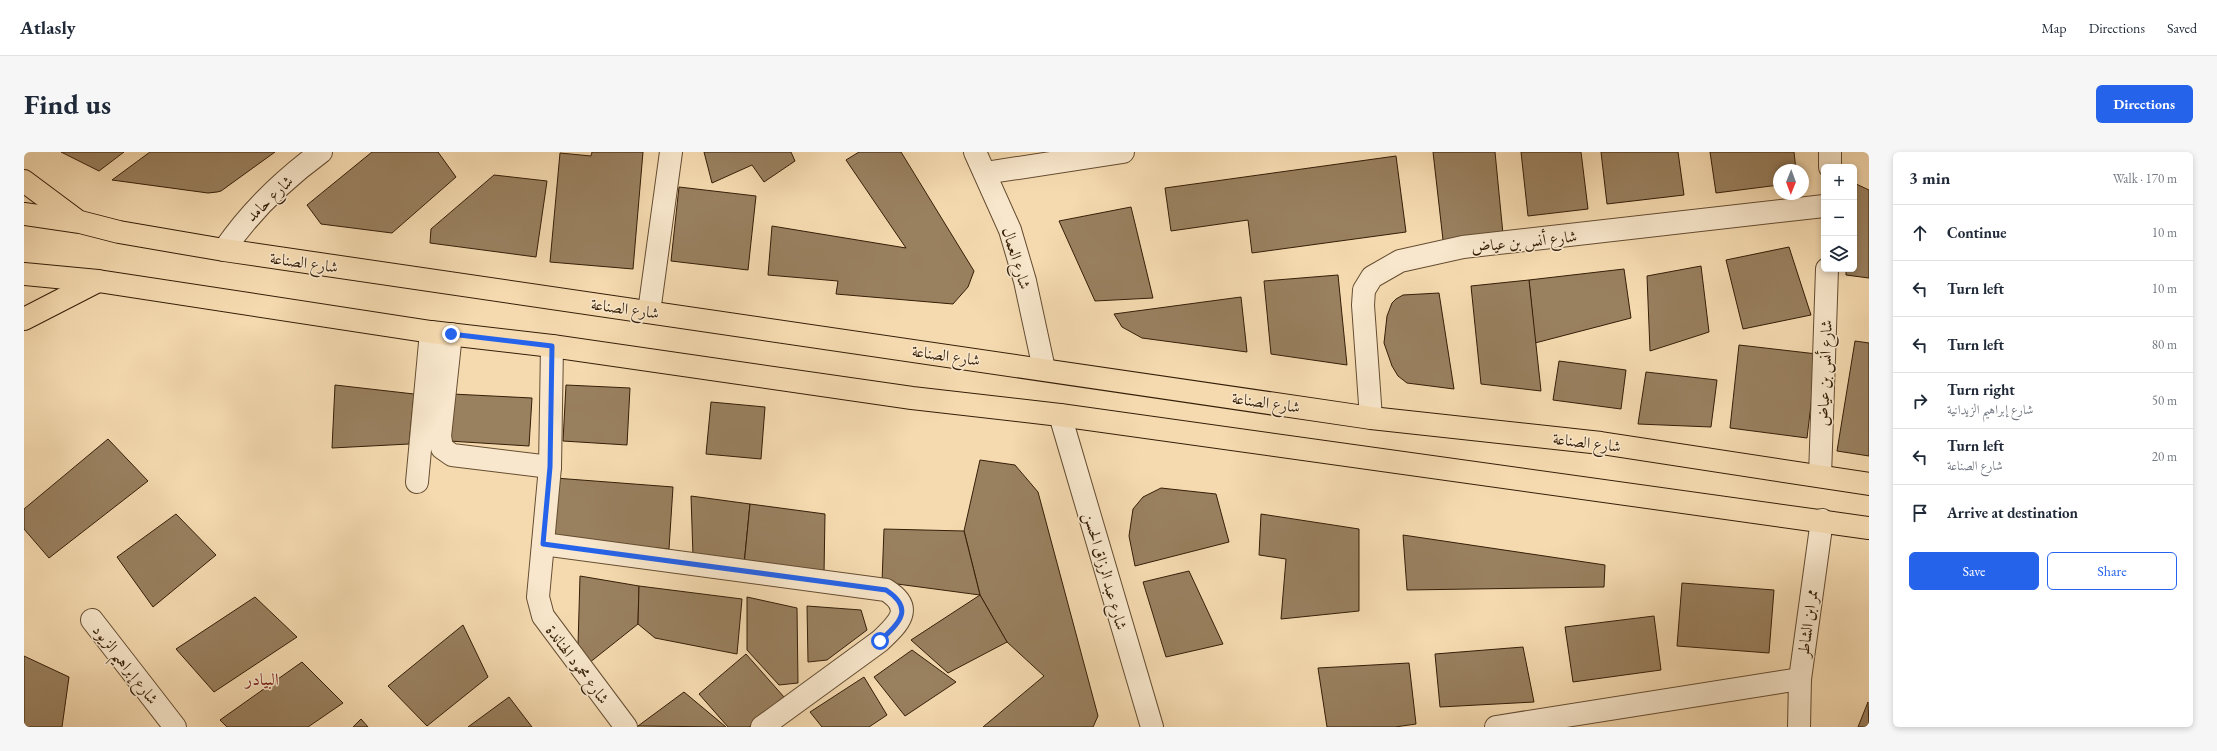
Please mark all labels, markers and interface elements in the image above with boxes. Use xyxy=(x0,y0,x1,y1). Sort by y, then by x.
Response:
text: Atlasly xyxy=(20,15,76,40)
text: Map xyxy=(2041,19,2067,37)
text: Directions xyxy=(2089,19,2145,37)
text: Saved xyxy=(2167,19,2197,37)
button: Directions xyxy=(2096,85,2193,123)
text: Find us xyxy=(24,86,111,122)
north arrow xyxy=(1773,164,1809,200)
map controls xyxy=(1821,164,1857,272)
button: + xyxy=(1821,164,1857,200)
text: 3 min xyxy=(1909,167,1950,189)
text: Walk · 170 m xyxy=(2113,170,2177,187)
street label: شارع حامد xyxy=(241,171,300,228)
button: − xyxy=(1821,200,1857,236)
icon: ahead xyxy=(1909,222,1931,244)
text: Continue xyxy=(1947,223,2007,242)
street label: شارع أنس بن عياض xyxy=(1470,224,1578,260)
text: 10 m xyxy=(2152,224,2177,241)
street label: شارع العمال xyxy=(994,225,1036,293)
button: layers xyxy=(1821,236,1857,272)
street label: شارع الصناعة xyxy=(268,247,339,281)
icon: left xyxy=(1909,278,1931,300)
text: Turn left xyxy=(1947,279,2004,298)
text: 10 m xyxy=(2152,280,2177,297)
street label: شارع الصناعة xyxy=(589,293,660,327)
street label: شارع أنس بن عياض xyxy=(1811,319,1840,427)
route end xyxy=(442,325,460,343)
icon: left xyxy=(1909,334,1931,356)
text: Turn left xyxy=(1947,335,2004,354)
text: 80 m xyxy=(2152,336,2177,353)
street label: شارع الصناعة xyxy=(910,340,981,374)
text: Turn right xyxy=(1947,380,2015,399)
street label: شارع الصناعة xyxy=(1230,387,1301,421)
icon: right xyxy=(1909,390,1931,412)
text: 50 m xyxy=(2152,392,2177,409)
text: شارع إبراهيم الزيدانية xyxy=(1947,401,2033,418)
street label: شارع الصناعة xyxy=(1551,428,1622,460)
text: Turn left xyxy=(1947,436,2004,455)
icon: left xyxy=(1909,446,1931,468)
text: 20 m xyxy=(2152,448,2177,465)
text: شارع الصناعة xyxy=(1947,457,2003,474)
icon: arrive xyxy=(1909,502,1931,524)
text: Arrive at destination xyxy=(1947,503,2078,522)
street label: شارع عبد الرزاق الحسن xyxy=(1076,510,1132,633)
button: Save xyxy=(1909,552,2039,590)
button: Share xyxy=(2047,552,2177,590)
street label: ممر ابن الشاطر xyxy=(1792,588,1823,660)
street label: شارع إبراهيم الزيود xyxy=(83,620,163,712)
street label: شارع محمود الهناندة xyxy=(539,621,614,710)
route start xyxy=(871,632,889,650)
district label: البيادر xyxy=(243,668,279,690)

